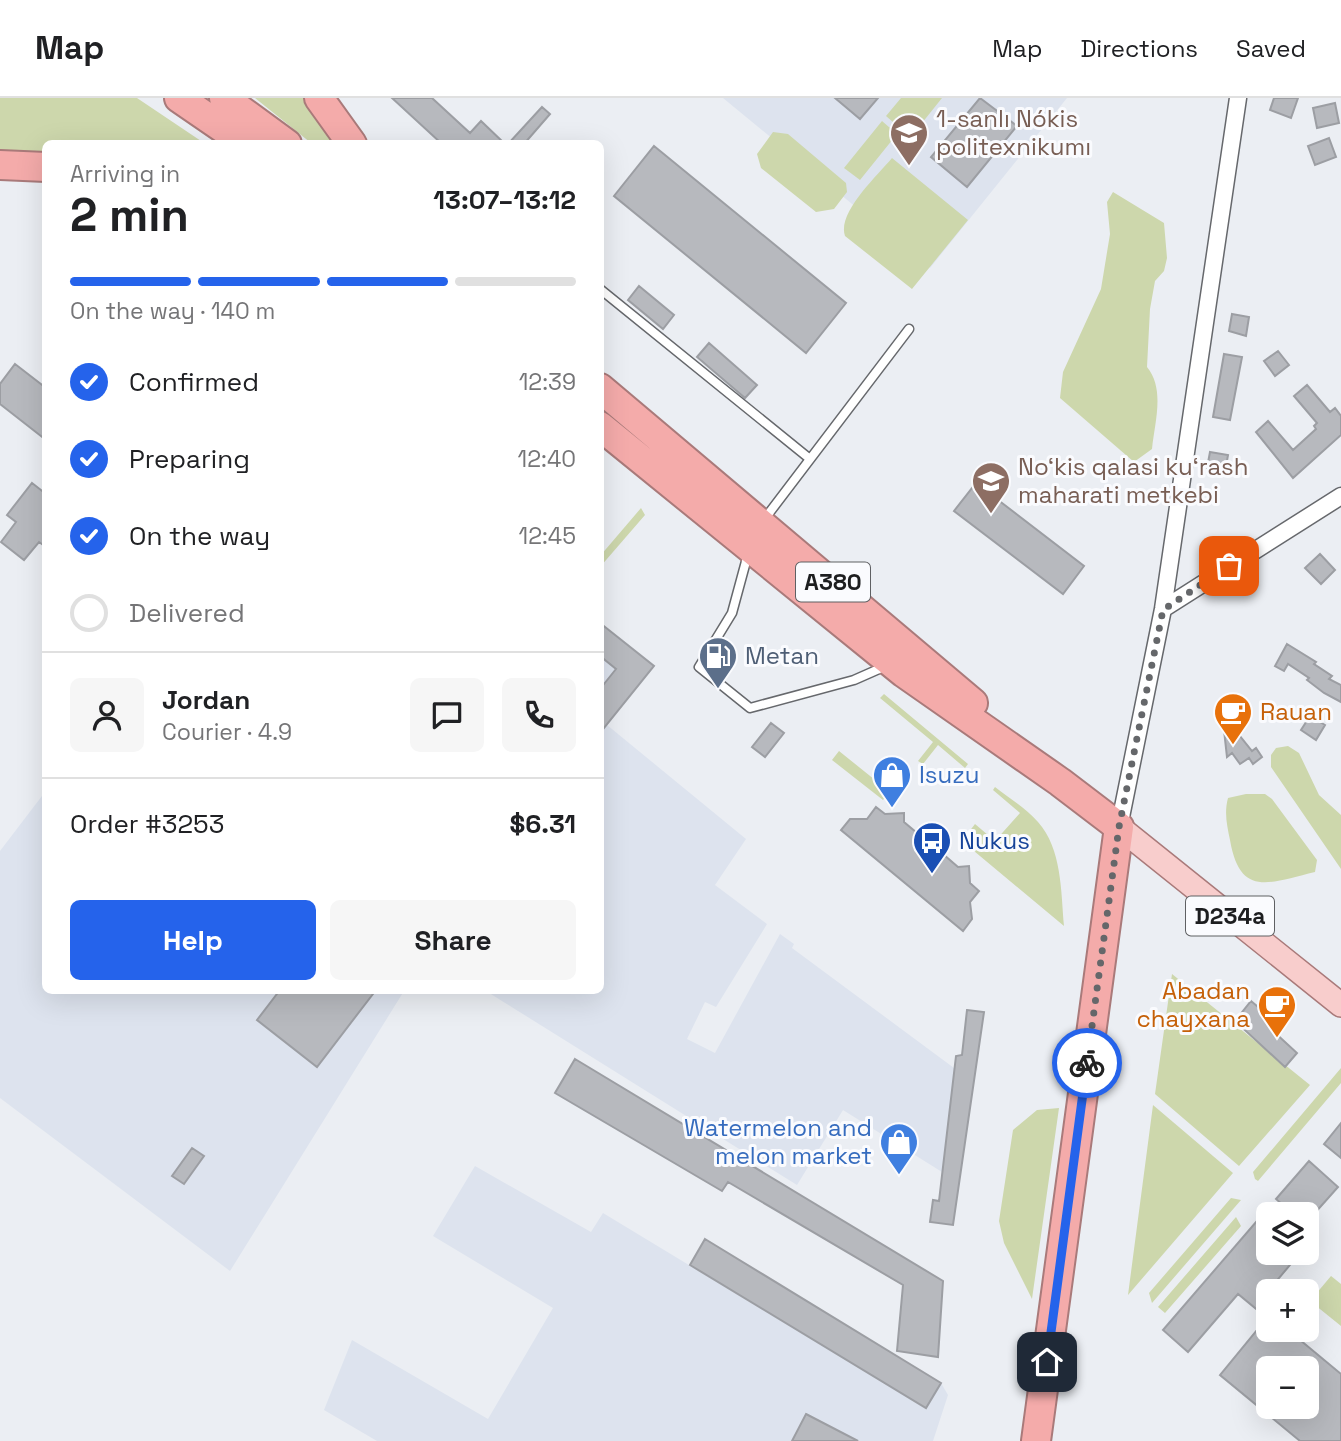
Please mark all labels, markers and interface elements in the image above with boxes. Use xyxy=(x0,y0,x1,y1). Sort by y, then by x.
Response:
text: Map xyxy=(35,27,104,69)
text: Map xyxy=(992,33,1042,64)
text: Directions xyxy=(1080,33,1198,64)
text: Saved xyxy=(1236,33,1306,64)
place label: 1-sanlı Nókis politexnikumı xyxy=(936,103,1091,162)
school or university icon: 1-sanlı Nókis politexnikumı xyxy=(888,112,930,167)
text: Arriving in xyxy=(70,159,180,189)
text: 13:07–13:12 xyxy=(433,183,576,217)
text: 2 min xyxy=(70,186,189,244)
text: On the way · 140 m xyxy=(70,296,275,326)
icon: check xyxy=(70,363,108,401)
text: Confirmed xyxy=(129,365,259,399)
text: 12:39 xyxy=(519,367,576,397)
icon: check xyxy=(70,440,108,478)
text: Preparing xyxy=(129,442,250,476)
text: 12:40 xyxy=(518,444,576,474)
place label: Noʻkis qalasi kuʻrash maharati metkebi xyxy=(1018,451,1248,510)
school or university icon: Noʻkis qalasi kuʻrash maharati metkebi xyxy=(970,460,1012,515)
icon: check xyxy=(70,517,108,555)
text: On the way xyxy=(129,519,270,553)
text: 12:45 xyxy=(519,521,576,551)
pin xyxy=(1199,536,1259,596)
icon: bag xyxy=(1210,547,1248,585)
road number: A380 xyxy=(796,562,870,602)
text: Delivered xyxy=(129,596,245,630)
fuel station icon: Metan xyxy=(697,635,739,690)
place label: Metan xyxy=(745,640,819,671)
button: person xyxy=(70,678,144,752)
button: chat xyxy=(410,678,484,752)
button: phone xyxy=(502,678,576,752)
text: Jordan xyxy=(162,683,250,717)
cafe icon: Rauan xyxy=(1212,691,1254,746)
place label: Rauan xyxy=(1260,696,1332,727)
text: Courier · 4.9 xyxy=(162,717,292,747)
shop icon: Isuzu xyxy=(871,754,913,809)
place label: Isuzu xyxy=(919,759,979,790)
text: Order #3253 xyxy=(70,807,224,841)
text: $6.31 xyxy=(509,807,576,841)
bus stop icon: Nukus xyxy=(911,820,953,875)
place label: Nukus xyxy=(959,825,1030,856)
road number: D234a xyxy=(1186,896,1274,936)
button: Help xyxy=(70,900,316,980)
button: Share xyxy=(330,900,576,980)
place label: Abadan chayxana xyxy=(1137,975,1250,1034)
cafe icon: Abadan chayxana xyxy=(1256,984,1298,1039)
courier xyxy=(1052,1028,1122,1098)
icon: bike xyxy=(1068,1044,1106,1082)
place label: Watermelon and melon market xyxy=(684,1112,872,1171)
shop icon: Watermelon and melon market xyxy=(878,1121,920,1176)
map controls xyxy=(1256,1202,1319,1419)
button: layers xyxy=(1256,1202,1319,1265)
button: + xyxy=(1256,1279,1319,1342)
pin xyxy=(1017,1332,1077,1392)
icon: home xyxy=(1028,1343,1066,1381)
button: − xyxy=(1256,1356,1319,1419)

